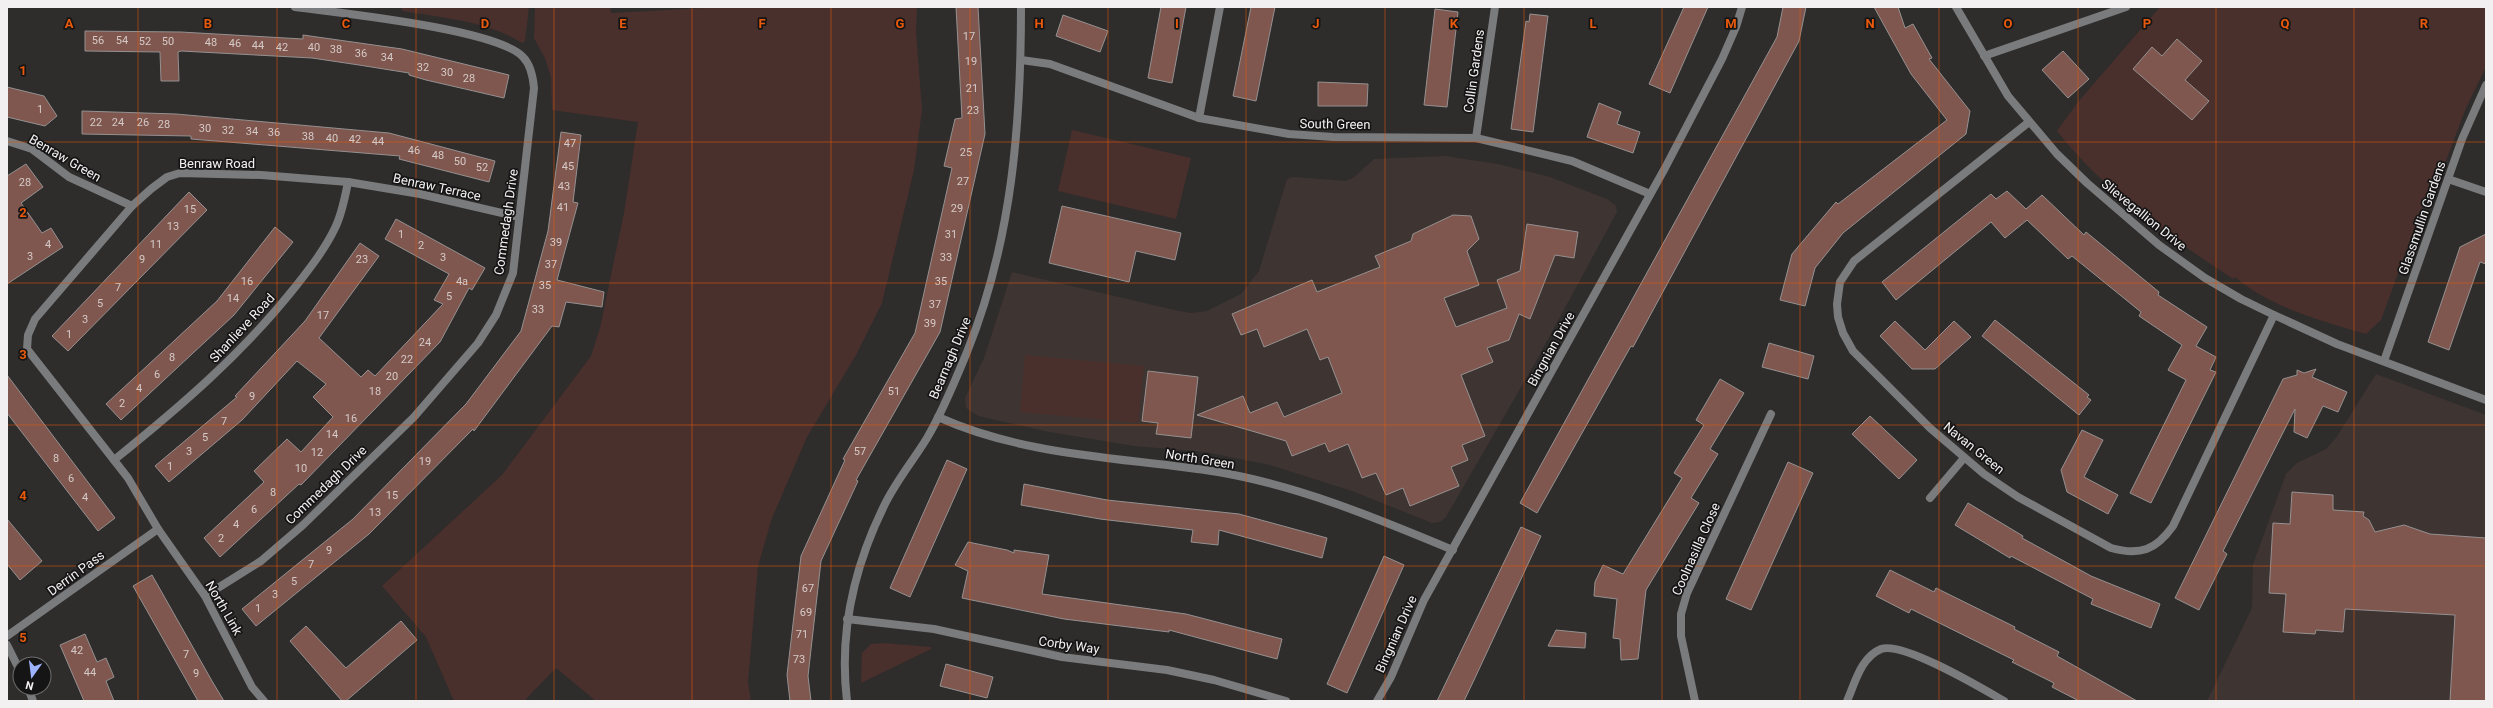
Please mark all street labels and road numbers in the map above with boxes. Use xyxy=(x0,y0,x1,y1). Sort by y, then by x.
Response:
street label: Collin Gardens xyxy=(1461,28,1487,114)
street label: South Green xyxy=(1299,116,1371,132)
street label: Benraw Green xyxy=(26,131,104,185)
street label: Benraw Road xyxy=(179,156,255,171)
street label: Glassmullin Gardens xyxy=(2395,159,2449,277)
street label: Commedagh Drive xyxy=(491,168,521,276)
street label: Benraw Terrace xyxy=(392,170,482,204)
street label: Slievegallion Drive xyxy=(2099,176,2190,254)
street label: Shanlieve Road xyxy=(206,291,278,365)
street label: Bingnian Drive xyxy=(1524,309,1578,389)
street label: Bearnagh Drive xyxy=(926,315,974,401)
street label: Navan Green xyxy=(1941,419,2007,477)
street label: Commedagh Drive xyxy=(282,442,370,528)
street label: North Green xyxy=(1164,446,1236,472)
street label: Coolnasilla Close xyxy=(1669,500,1723,598)
street label: Derrin Pass xyxy=(45,547,108,599)
street label: North Link xyxy=(203,578,246,638)
street label: Bingnian Drive xyxy=(1372,593,1420,675)
street label: Corby Way xyxy=(1038,633,1100,657)

